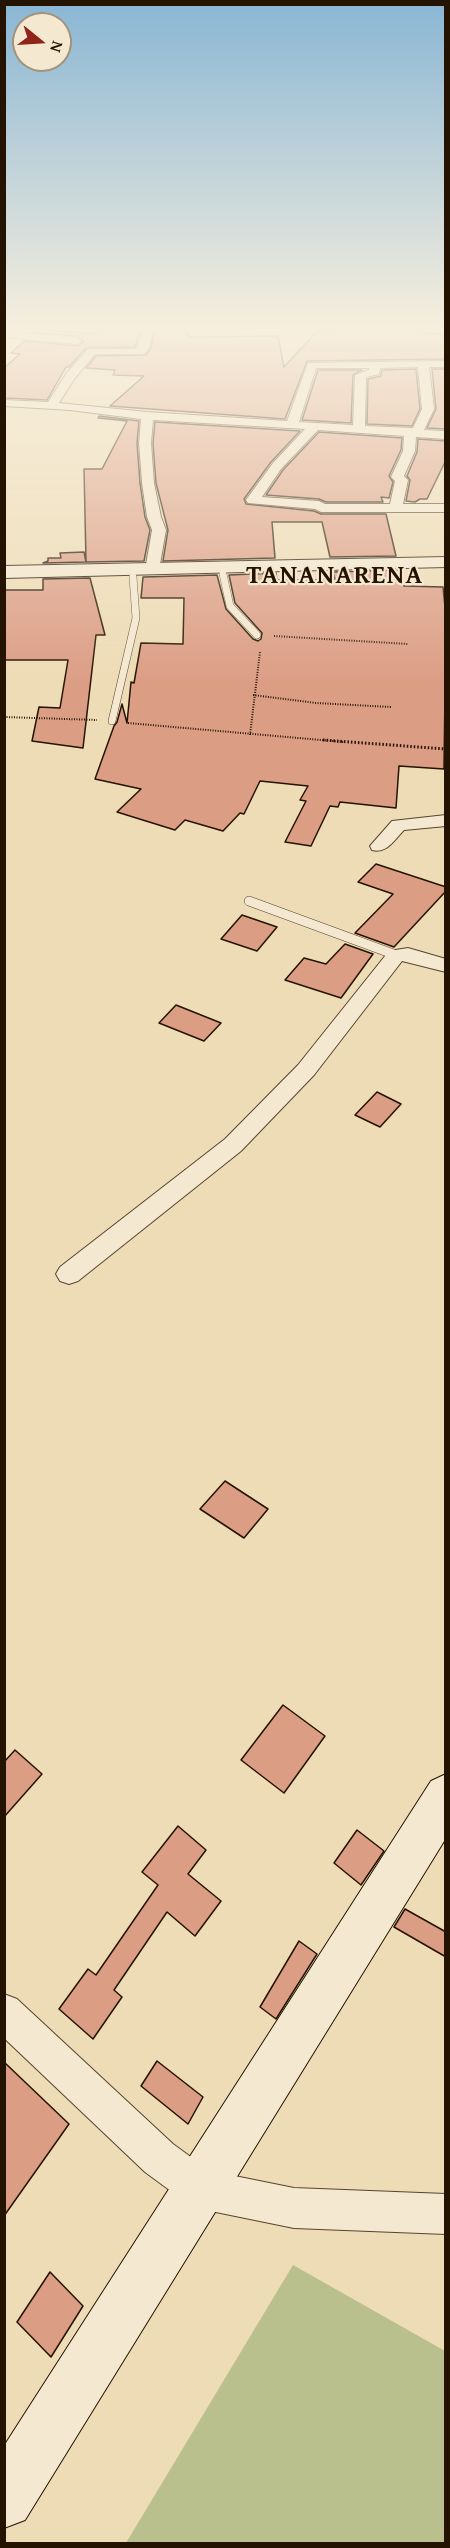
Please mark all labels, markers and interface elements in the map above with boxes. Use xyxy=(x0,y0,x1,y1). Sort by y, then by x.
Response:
north arrow xyxy=(12,12,72,72)
text: N xyxy=(44,38,70,56)
district label: TANANARENA xyxy=(246,560,424,592)

